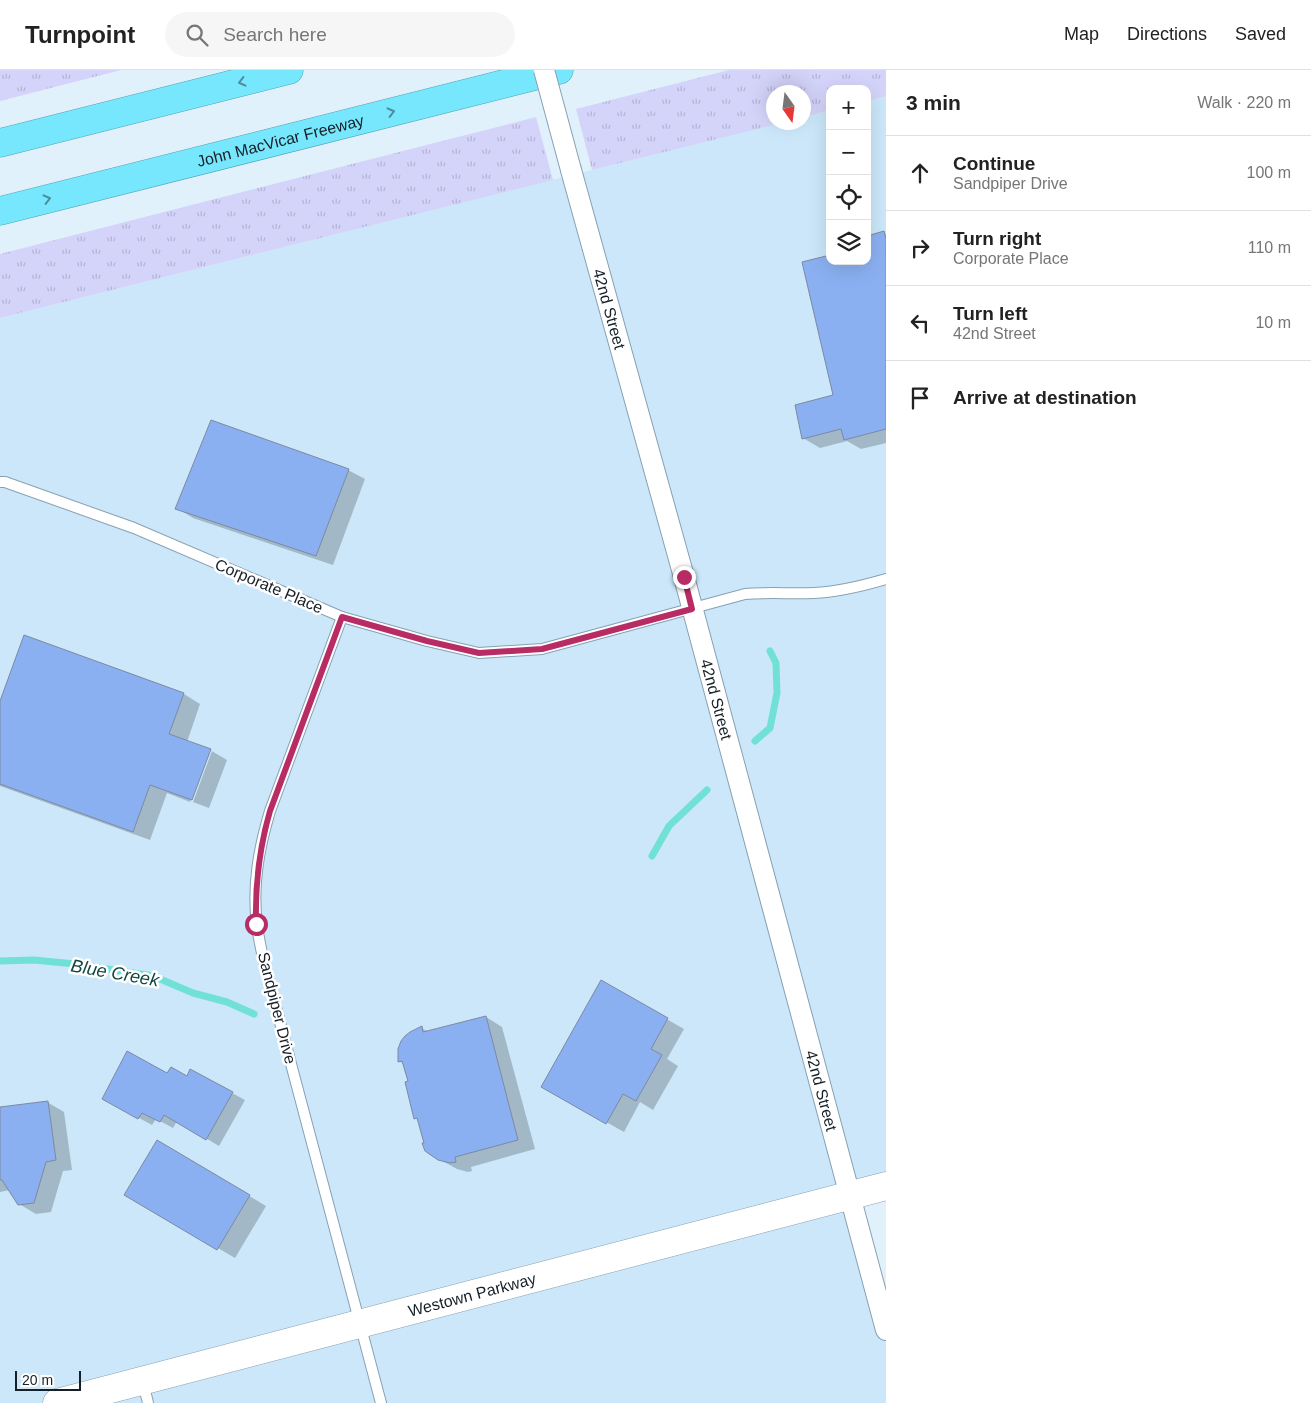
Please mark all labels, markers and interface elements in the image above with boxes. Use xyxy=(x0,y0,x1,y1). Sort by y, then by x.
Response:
search box xyxy=(165,12,515,57)
text: Turnpoint xyxy=(25,21,135,48)
icon: search xyxy=(183,21,211,49)
text: Search here xyxy=(223,24,327,45)
text: Map xyxy=(1064,24,1099,44)
text: Directions xyxy=(1127,24,1207,44)
text: Saved xyxy=(1235,24,1286,44)
one-way arrow xyxy=(237,76,246,87)
north arrow xyxy=(766,85,811,130)
map controls xyxy=(826,85,871,265)
button: + xyxy=(826,85,871,130)
text: 3 min xyxy=(906,91,961,114)
text: Walk · 220 m xyxy=(1197,94,1291,111)
one-way arrow xyxy=(387,108,395,118)
street label: John MacVicar Freeway xyxy=(195,111,365,170)
button: − xyxy=(826,130,871,175)
text: Continue xyxy=(953,153,1035,174)
icon: ahead xyxy=(906,159,934,187)
text: 100 m xyxy=(1247,164,1291,181)
button: locate xyxy=(826,175,871,220)
text: Sandpiper Drive xyxy=(953,175,1068,192)
one-way arrow xyxy=(43,195,51,205)
button: layers xyxy=(826,220,871,265)
text: Turn right xyxy=(953,228,1041,249)
icon: right xyxy=(906,234,934,262)
text: 110 m xyxy=(1248,239,1291,256)
text: Corporate Place xyxy=(953,250,1069,267)
street label: 42nd Street xyxy=(590,267,629,351)
text: Turn left xyxy=(953,303,1028,324)
icon: left xyxy=(906,309,934,337)
text: 10 m xyxy=(1255,314,1291,331)
text: 42nd Street xyxy=(953,325,1036,342)
icon: arrive xyxy=(906,384,934,412)
text: Arrive at destination xyxy=(953,387,1137,408)
street label: Corporate Place xyxy=(212,556,326,616)
route end xyxy=(673,566,696,589)
street label: 42nd Street xyxy=(698,657,736,742)
route start xyxy=(245,913,268,936)
street label: Sandpiper Drive xyxy=(255,950,299,1066)
water label: Blue Creek xyxy=(69,955,162,991)
street label: 42nd Street xyxy=(803,1048,841,1133)
street label: Westown Parkway xyxy=(406,1270,538,1319)
scale bar xyxy=(15,1368,81,1391)
text: 20 m xyxy=(22,1372,53,1388)

